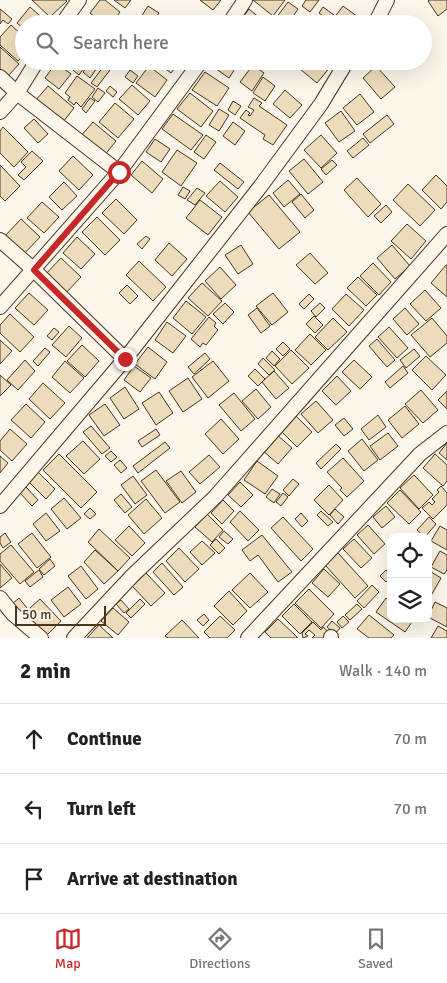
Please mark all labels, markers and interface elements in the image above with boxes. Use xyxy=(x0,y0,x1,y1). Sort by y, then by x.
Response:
search box xyxy=(15,15,432,70)
icon: search xyxy=(33,29,61,57)
text: Search here xyxy=(73,31,169,55)
route start xyxy=(108,161,131,184)
route end xyxy=(114,348,137,371)
map controls xyxy=(387,533,432,623)
button: locate xyxy=(387,533,432,578)
button: layers xyxy=(387,578,432,623)
scale bar xyxy=(15,603,106,626)
text: 50 m xyxy=(22,606,51,623)
text: 2 min xyxy=(20,658,71,684)
text: Walk · 140 m xyxy=(339,661,427,681)
icon: ahead xyxy=(20,725,48,753)
text: Continue xyxy=(67,727,142,751)
text: 70 m xyxy=(393,729,427,749)
icon: left xyxy=(20,795,48,823)
text: Turn left xyxy=(67,797,136,821)
text: 70 m xyxy=(393,799,427,819)
icon: arrive xyxy=(20,865,48,893)
text: Arrive at destination xyxy=(67,867,238,891)
tab: Map xyxy=(54,925,82,972)
tab: Directions xyxy=(189,925,250,972)
tab: Saved xyxy=(358,925,393,972)

